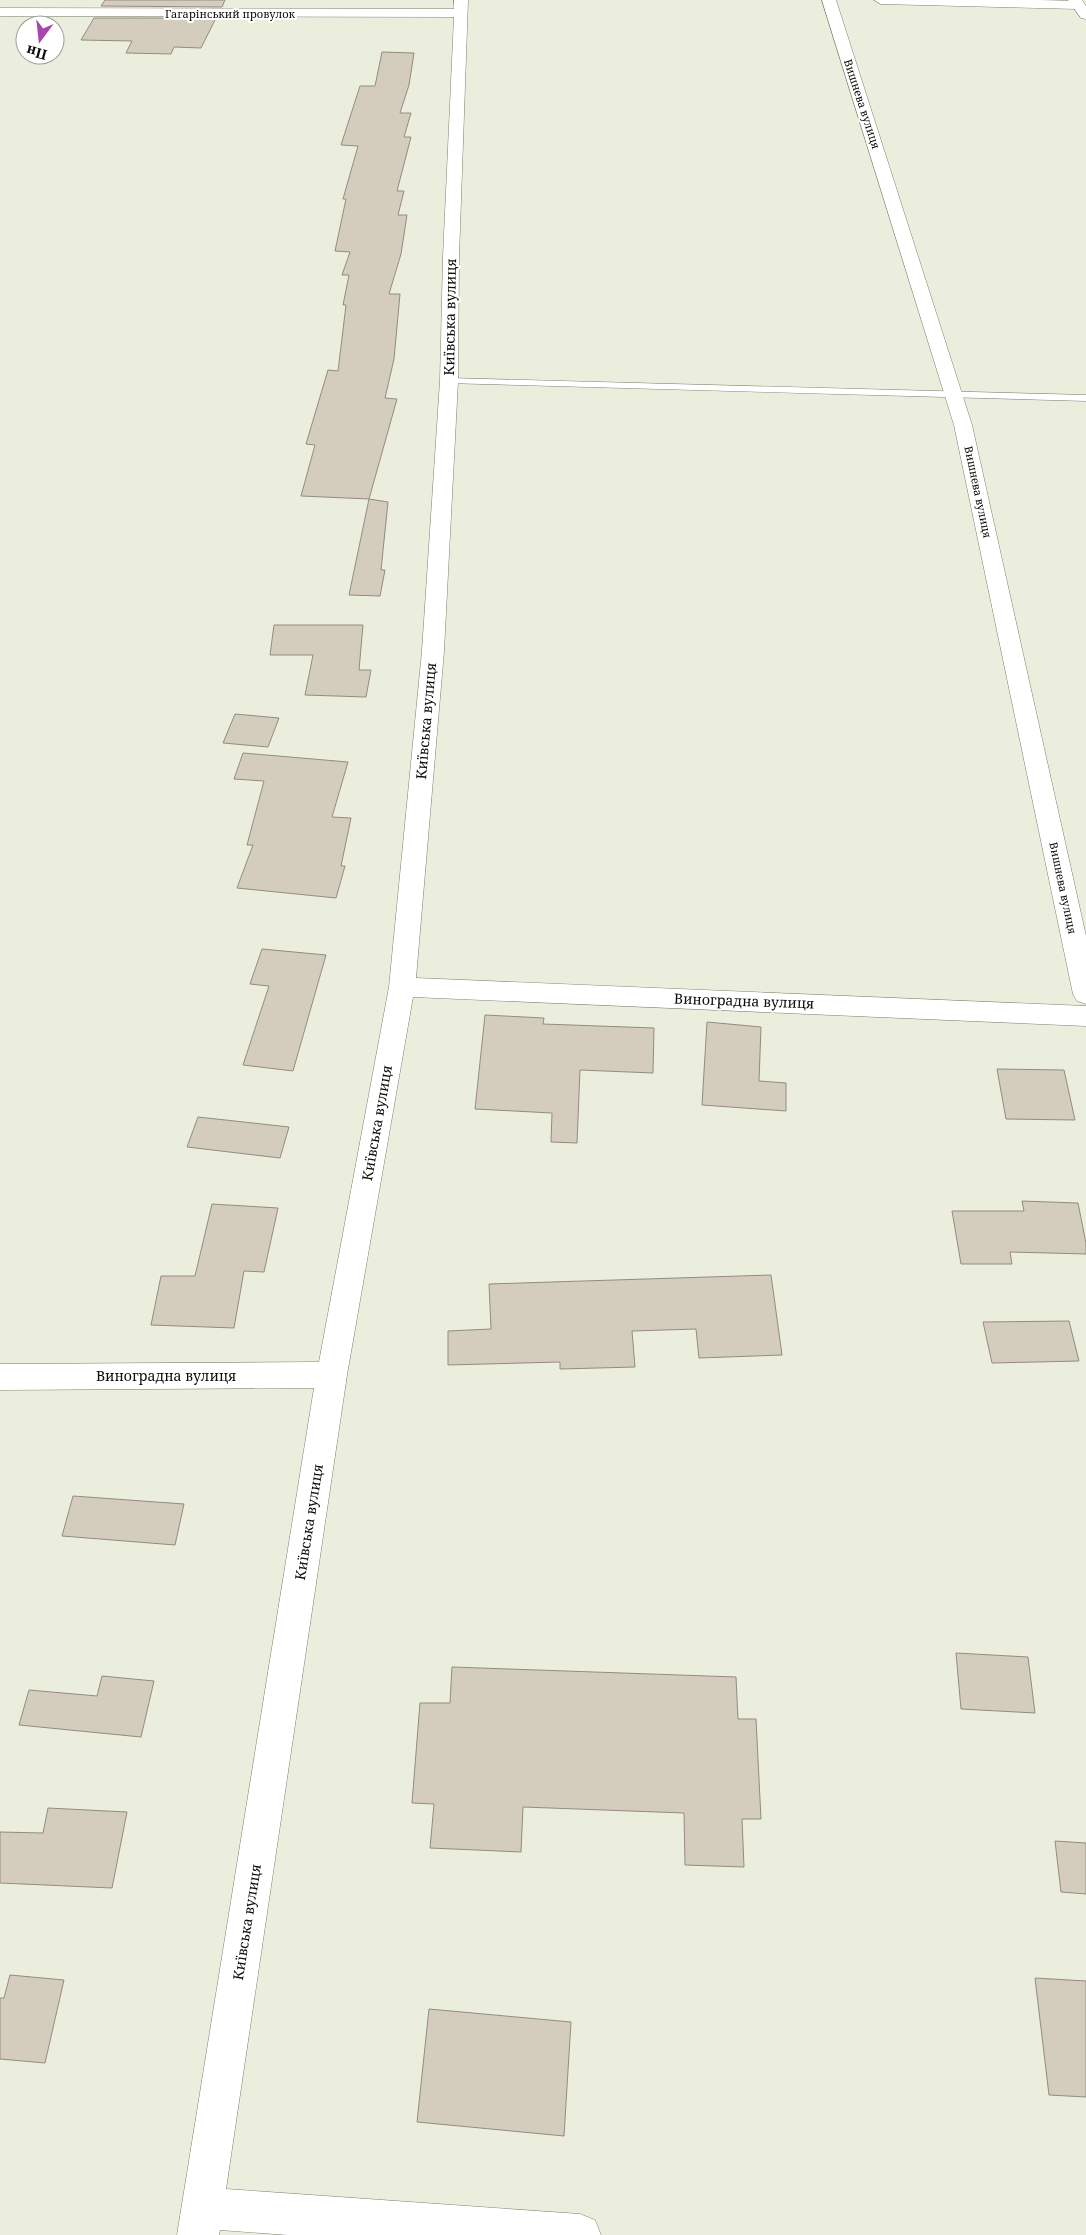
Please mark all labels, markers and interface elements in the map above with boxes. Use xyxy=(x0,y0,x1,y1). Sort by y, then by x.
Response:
street label: Гагарінський провулок xyxy=(165,6,296,21)
north arrow xyxy=(15,15,65,65)
text: Пн xyxy=(24,41,49,65)
street label: Вишнева вулиця xyxy=(841,57,884,151)
street label: Київська вулиця xyxy=(439,258,460,376)
street label: Вишнева вулиця xyxy=(961,445,996,539)
street label: Київська вулиця xyxy=(411,662,440,780)
street label: Вишнева вулиця xyxy=(1046,841,1081,935)
street label: Виноградна вулиця xyxy=(674,989,814,1012)
street label: Київська вулиця xyxy=(357,1064,396,1182)
street label: Виноградна вулиця xyxy=(96,1366,236,1385)
street label: Київська вулиця xyxy=(290,1463,327,1581)
street label: Київська вулиця xyxy=(228,1863,265,1981)

